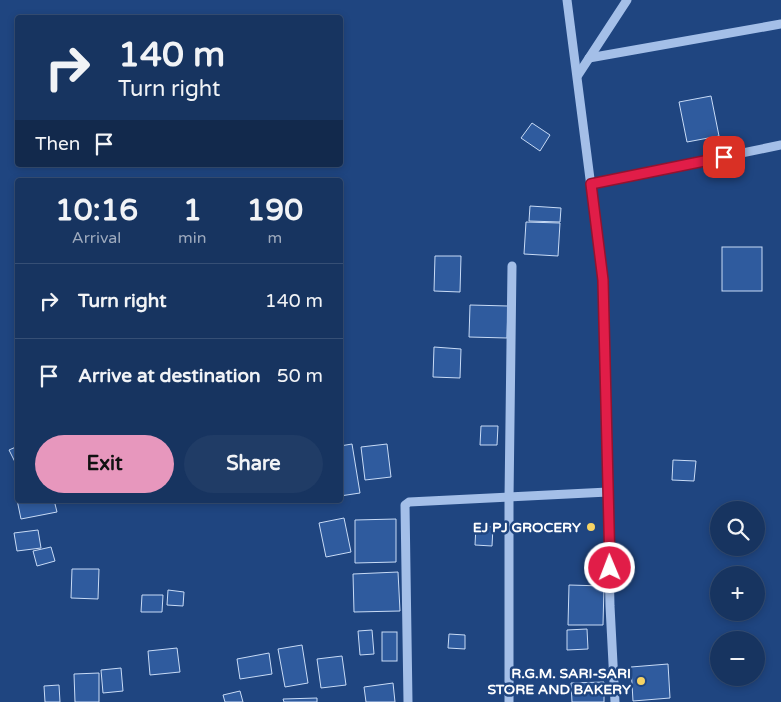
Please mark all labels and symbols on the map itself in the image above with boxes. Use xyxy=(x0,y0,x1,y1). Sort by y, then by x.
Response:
pin xyxy=(703,136,745,178)
place label: EJ PJ GROCERY xyxy=(473,519,581,536)
marker: EJ PJ GROCERY xyxy=(585,521,597,533)
position arrow xyxy=(583,541,635,593)
place label: R.G.M. SARI-SARI STORE AND BAKERY xyxy=(488,665,631,698)
marker: R.G.M. SARI-SARI STORE AND BAKERY xyxy=(635,675,647,687)

